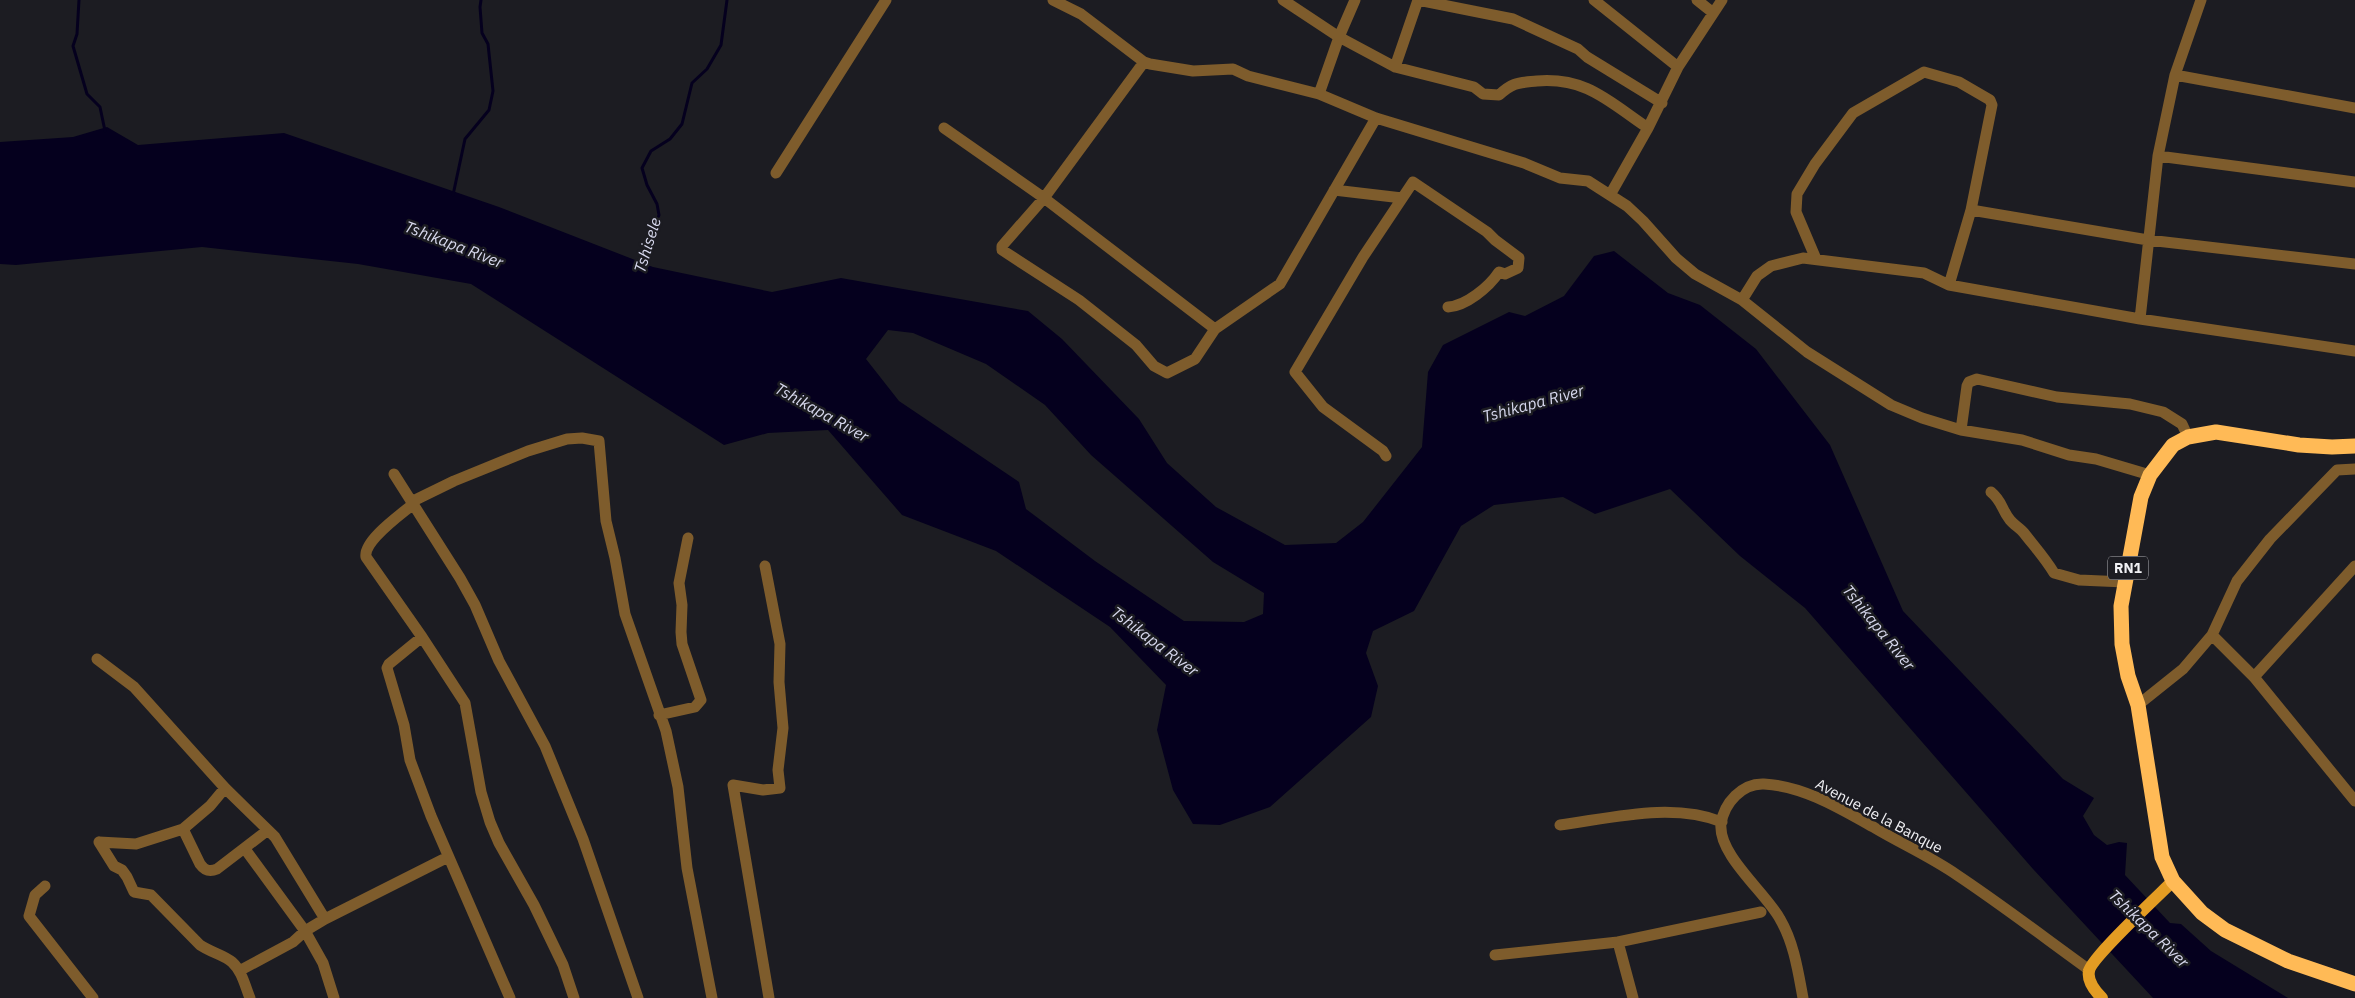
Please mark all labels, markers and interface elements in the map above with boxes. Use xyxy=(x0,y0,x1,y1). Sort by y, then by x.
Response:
water label: Tshisele xyxy=(629,215,665,275)
water label: Tshikapa River xyxy=(402,216,507,272)
water label: Tshikapa River xyxy=(772,378,873,447)
water label: Tshikapa River xyxy=(1480,380,1587,426)
road number: RN1 xyxy=(2108,556,2148,580)
water label: Tshikapa River xyxy=(1838,580,1920,675)
water label: Tshikapa River xyxy=(1107,602,1204,681)
street label: Avenue de la Banque xyxy=(1812,774,1946,857)
water label: Tshikapa River xyxy=(2105,885,2194,972)

